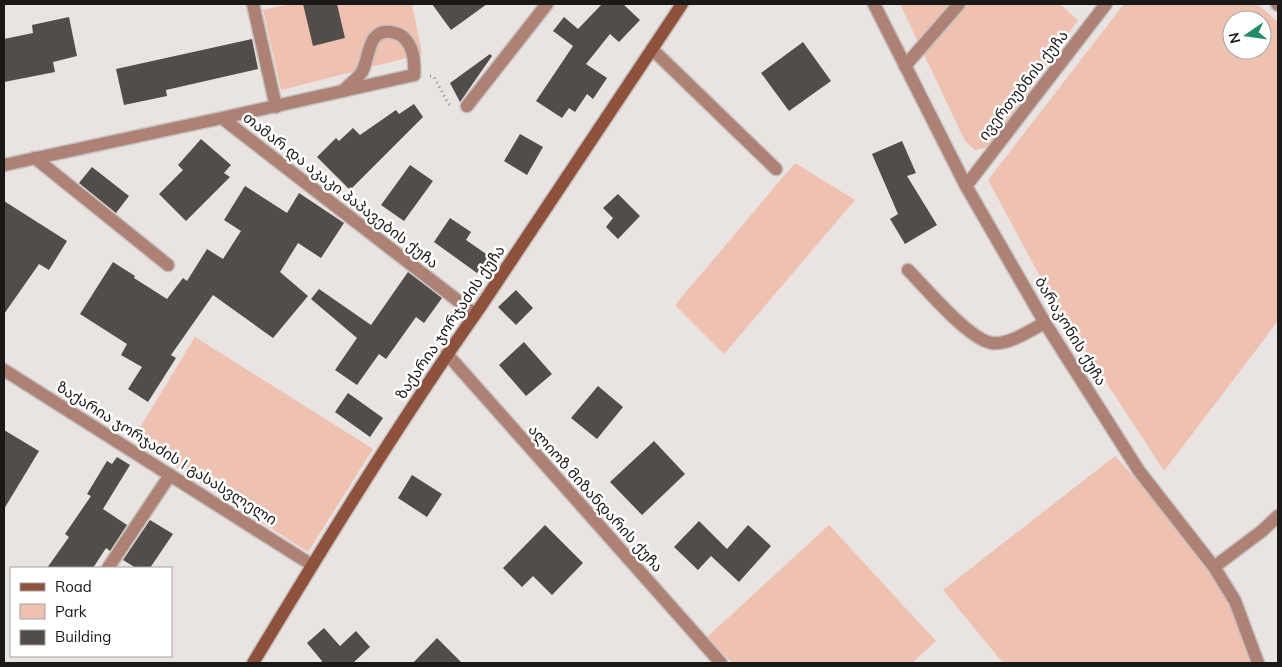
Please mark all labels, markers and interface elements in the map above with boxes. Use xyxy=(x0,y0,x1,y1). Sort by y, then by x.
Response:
north arrow xyxy=(1222,10,1272,60)
street label: ივერთუბნის ქუჩა xyxy=(974,26,1072,144)
text: N xyxy=(1224,31,1244,45)
street label: თამარ და აკაკი პაპავების ქუჩა xyxy=(240,108,442,272)
street label: ზაქარია ჯორჯაძის ქუჩა xyxy=(391,241,509,403)
street label: ბარაკონის ქუჩა xyxy=(1031,273,1111,389)
street label: ზაქარია ჯორჯაძის I გასასვლელი xyxy=(53,377,281,529)
street label: ალიოზ მიზანდარის ქუჩა xyxy=(525,420,667,576)
legend xyxy=(10,567,172,657)
text: Road xyxy=(55,577,92,596)
text: Park xyxy=(55,602,87,621)
text: Building xyxy=(55,627,111,646)

